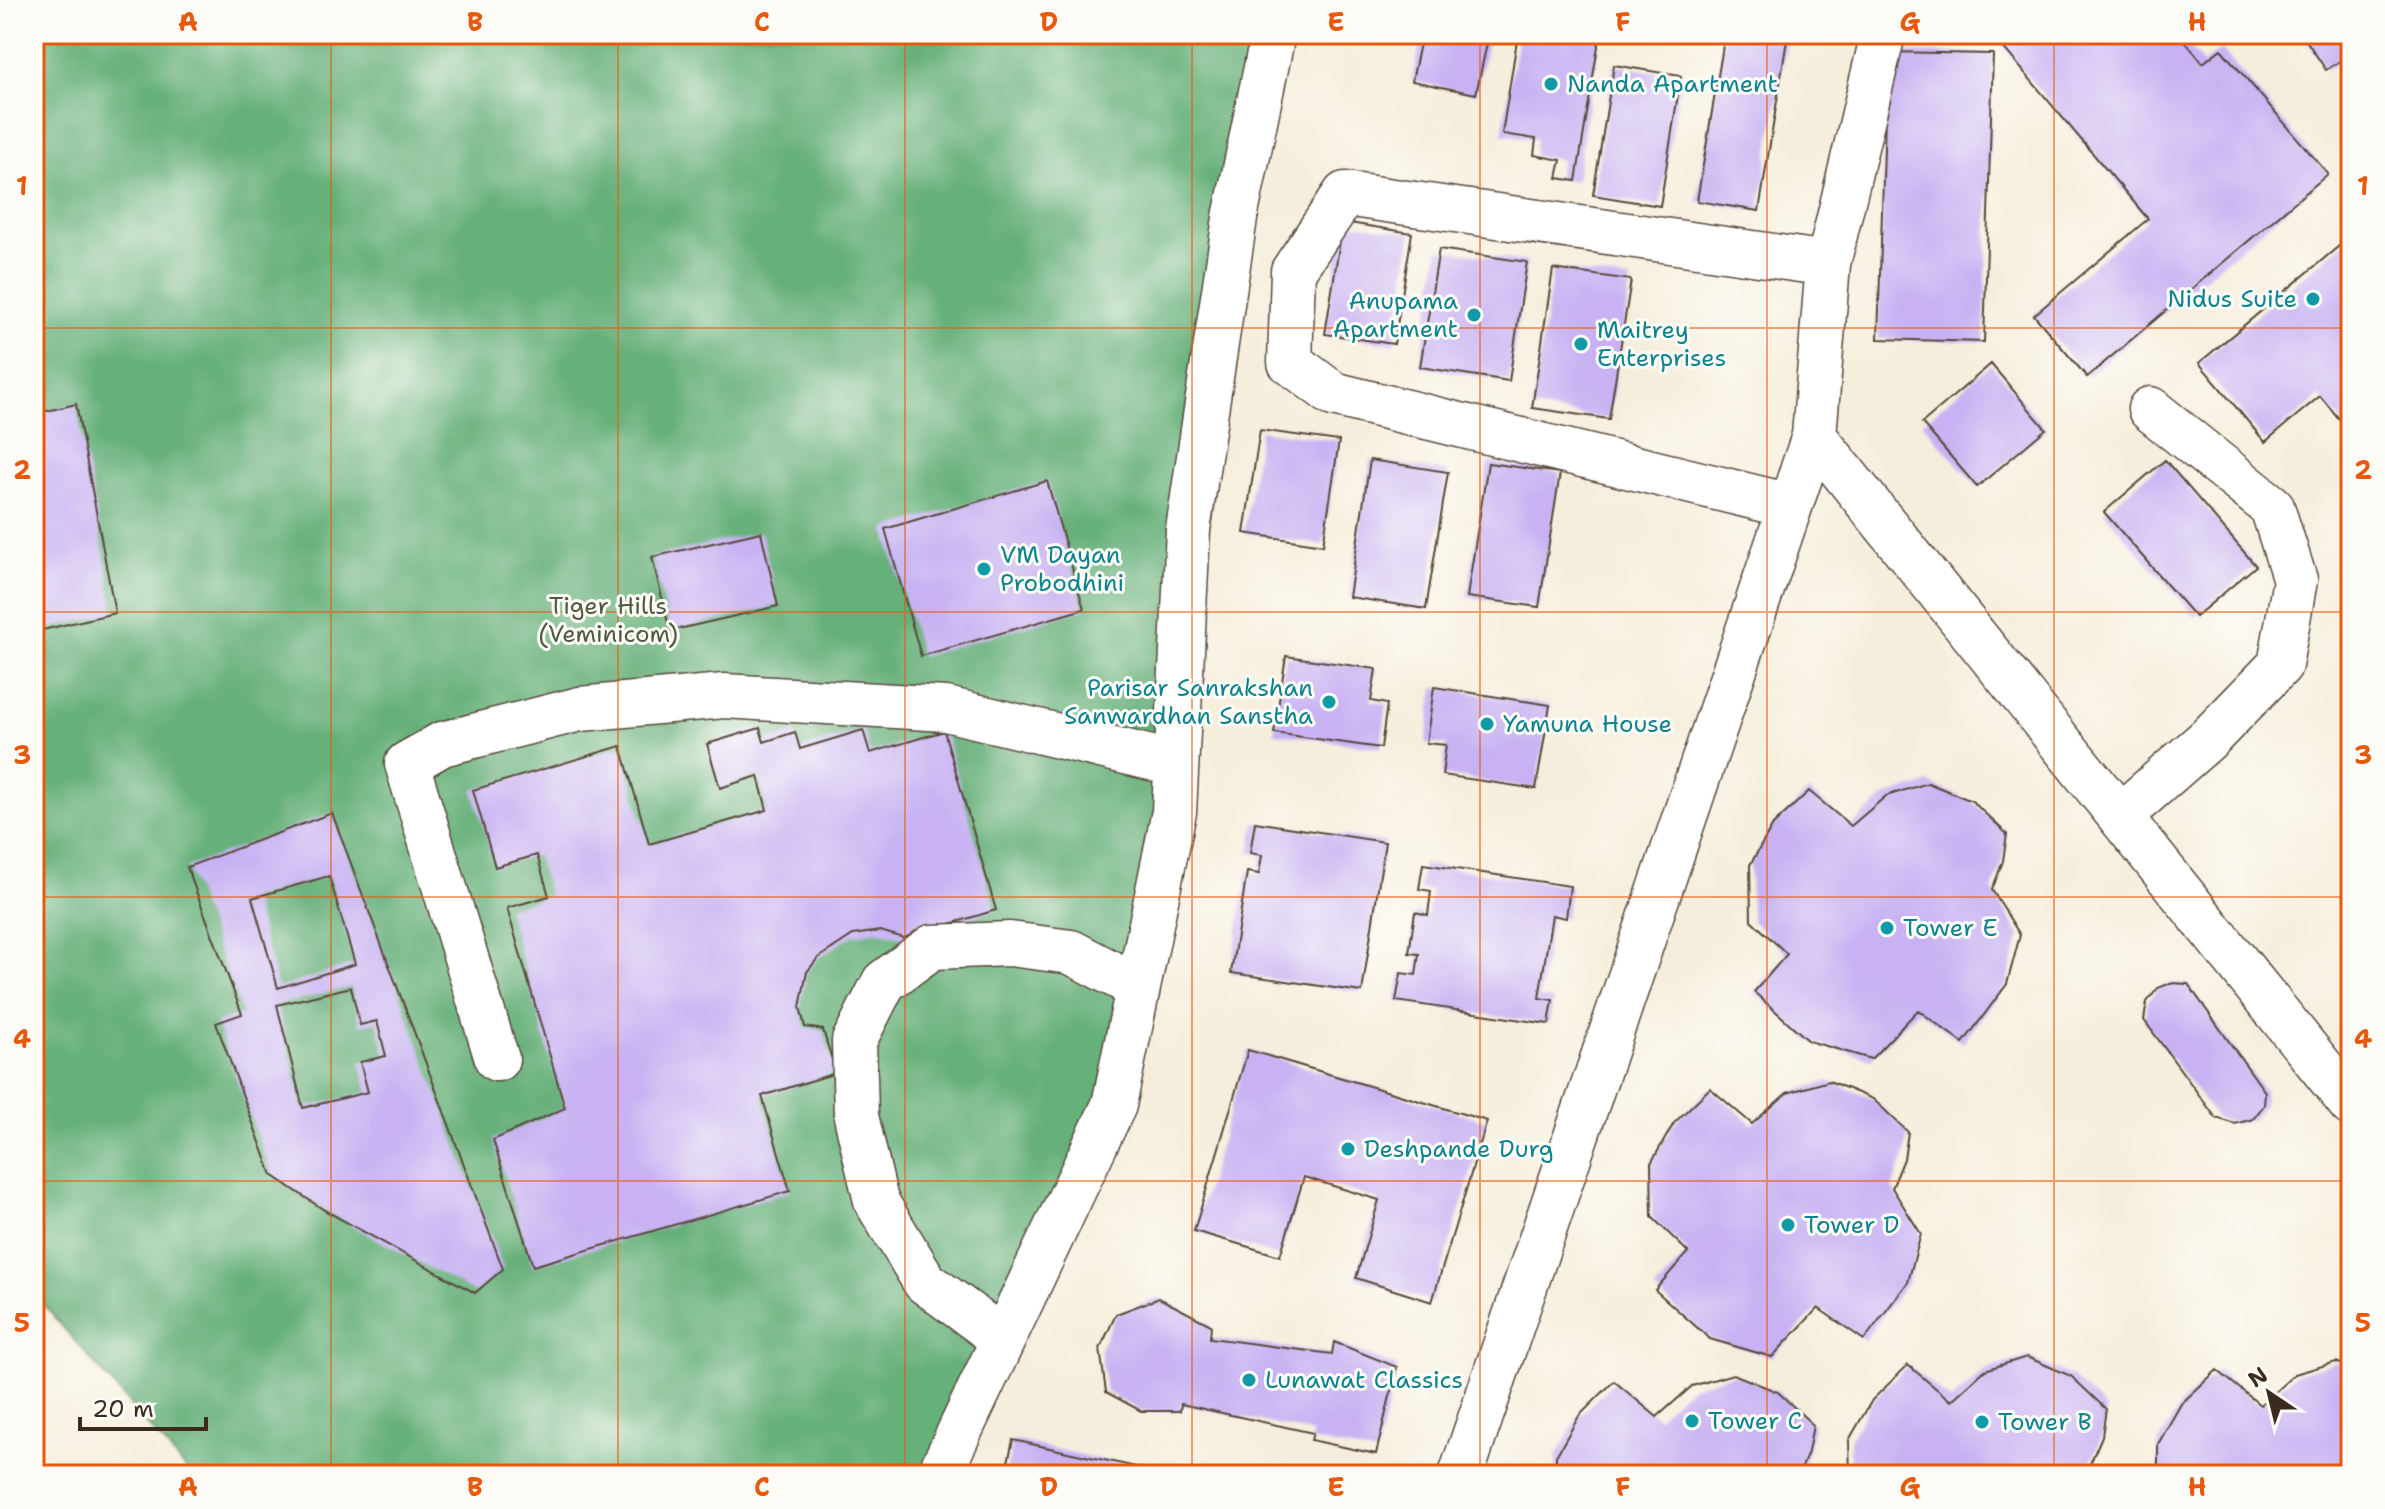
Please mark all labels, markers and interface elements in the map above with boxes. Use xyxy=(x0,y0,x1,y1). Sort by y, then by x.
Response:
text: A xyxy=(178,4,198,39)
text: B xyxy=(467,4,483,39)
text: C xyxy=(754,4,770,39)
text: D xyxy=(1040,4,1058,39)
text: E xyxy=(1327,4,1345,39)
text: F xyxy=(1615,4,1631,39)
text: G xyxy=(1900,4,1921,39)
text: H xyxy=(2188,4,2206,39)
place label: Nanda Apartment xyxy=(1567,68,1778,100)
marker: Nanda Apartment xyxy=(1542,75,1560,93)
text: 1 xyxy=(16,168,28,203)
text: 1 xyxy=(2357,168,2369,203)
place label: Nidus Suite xyxy=(2167,283,2297,315)
place label: Anupama Apartment xyxy=(1333,285,1458,345)
marker: Nidus Suite xyxy=(2304,290,2322,308)
marker: Anupama Apartment xyxy=(1465,306,1483,324)
place label: Maitrey Enterprises xyxy=(1597,314,1726,374)
marker: Maitrey Enterprises xyxy=(1572,335,1590,353)
text: 2 xyxy=(13,452,31,487)
text: 2 xyxy=(2354,452,2372,487)
place label: VM Dayan Probodhini xyxy=(1000,539,1124,599)
marker: VM Dayan Probodhini xyxy=(975,560,993,578)
park label: Tiger Hills (Veminicom) xyxy=(538,590,678,650)
place label: Parisar Sanrakshan Sanwardhan Sanstha xyxy=(1064,672,1313,732)
marker: Parisar Sanrakshan Sanwardhan Sanstha xyxy=(1320,693,1338,711)
place label: Yamuna House xyxy=(1503,708,1672,740)
marker: Yamuna House xyxy=(1478,715,1496,733)
text: 3 xyxy=(13,737,31,772)
text: 3 xyxy=(2354,737,2372,772)
place label: Tower E xyxy=(1903,912,1998,944)
marker: Tower E xyxy=(1878,919,1896,937)
text: 4 xyxy=(13,1021,31,1056)
text: 4 xyxy=(2354,1021,2372,1056)
place label: Deshpande Durg xyxy=(1364,1133,1553,1165)
marker: Deshpande Durg xyxy=(1339,1140,1357,1158)
place label: Tower D xyxy=(1804,1209,1899,1241)
marker: Tower D xyxy=(1779,1216,1797,1234)
text: 5 xyxy=(14,1305,30,1340)
text: 5 xyxy=(2355,1305,2371,1340)
north arrow xyxy=(2229,1353,2309,1433)
text: N xyxy=(2242,1360,2273,1394)
place label: Lunawat Classics xyxy=(1265,1364,1463,1396)
marker: Lunawat Classics xyxy=(1240,1371,1258,1389)
scale bar xyxy=(80,1381,206,1431)
text: 20 m xyxy=(92,1393,154,1425)
place label: Tower C xyxy=(1708,1405,1802,1437)
place label: Tower B xyxy=(1998,1406,2092,1438)
marker: Tower C xyxy=(1683,1412,1701,1430)
marker: Tower B xyxy=(1973,1413,1991,1431)
text: A xyxy=(178,1469,198,1504)
text: B xyxy=(467,1469,483,1504)
text: C xyxy=(754,1469,770,1504)
text: D xyxy=(1040,1469,1058,1504)
text: E xyxy=(1327,1469,1345,1504)
text: F xyxy=(1615,1469,1631,1504)
text: G xyxy=(1900,1469,1921,1504)
text: H xyxy=(2188,1469,2206,1504)

